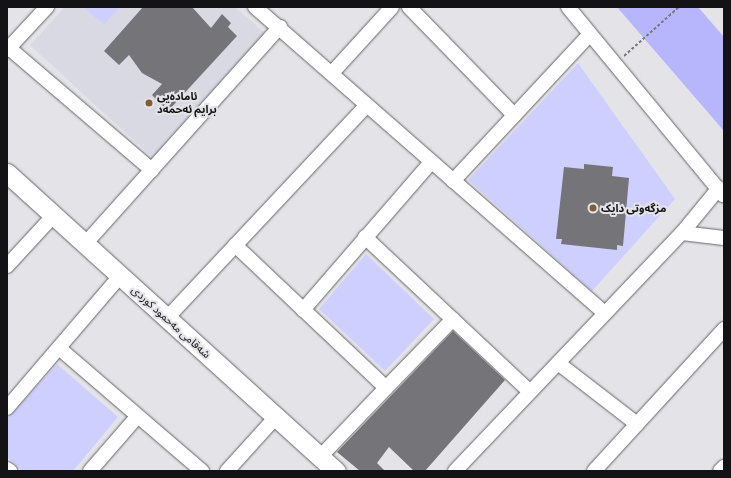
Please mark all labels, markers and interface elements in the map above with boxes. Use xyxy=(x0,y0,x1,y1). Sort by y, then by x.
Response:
place label: ئامادەیی برایم ئەحمەد xyxy=(157,90,217,116)
marker: ئامادەیی برایم ئەحمەد xyxy=(144,98,154,108)
place label: مزگەوتی دایک xyxy=(601,201,666,215)
marker: مزگەوتی دایک xyxy=(588,203,598,213)
street label: شەقامی مەحمود کوردی xyxy=(129,283,213,361)

